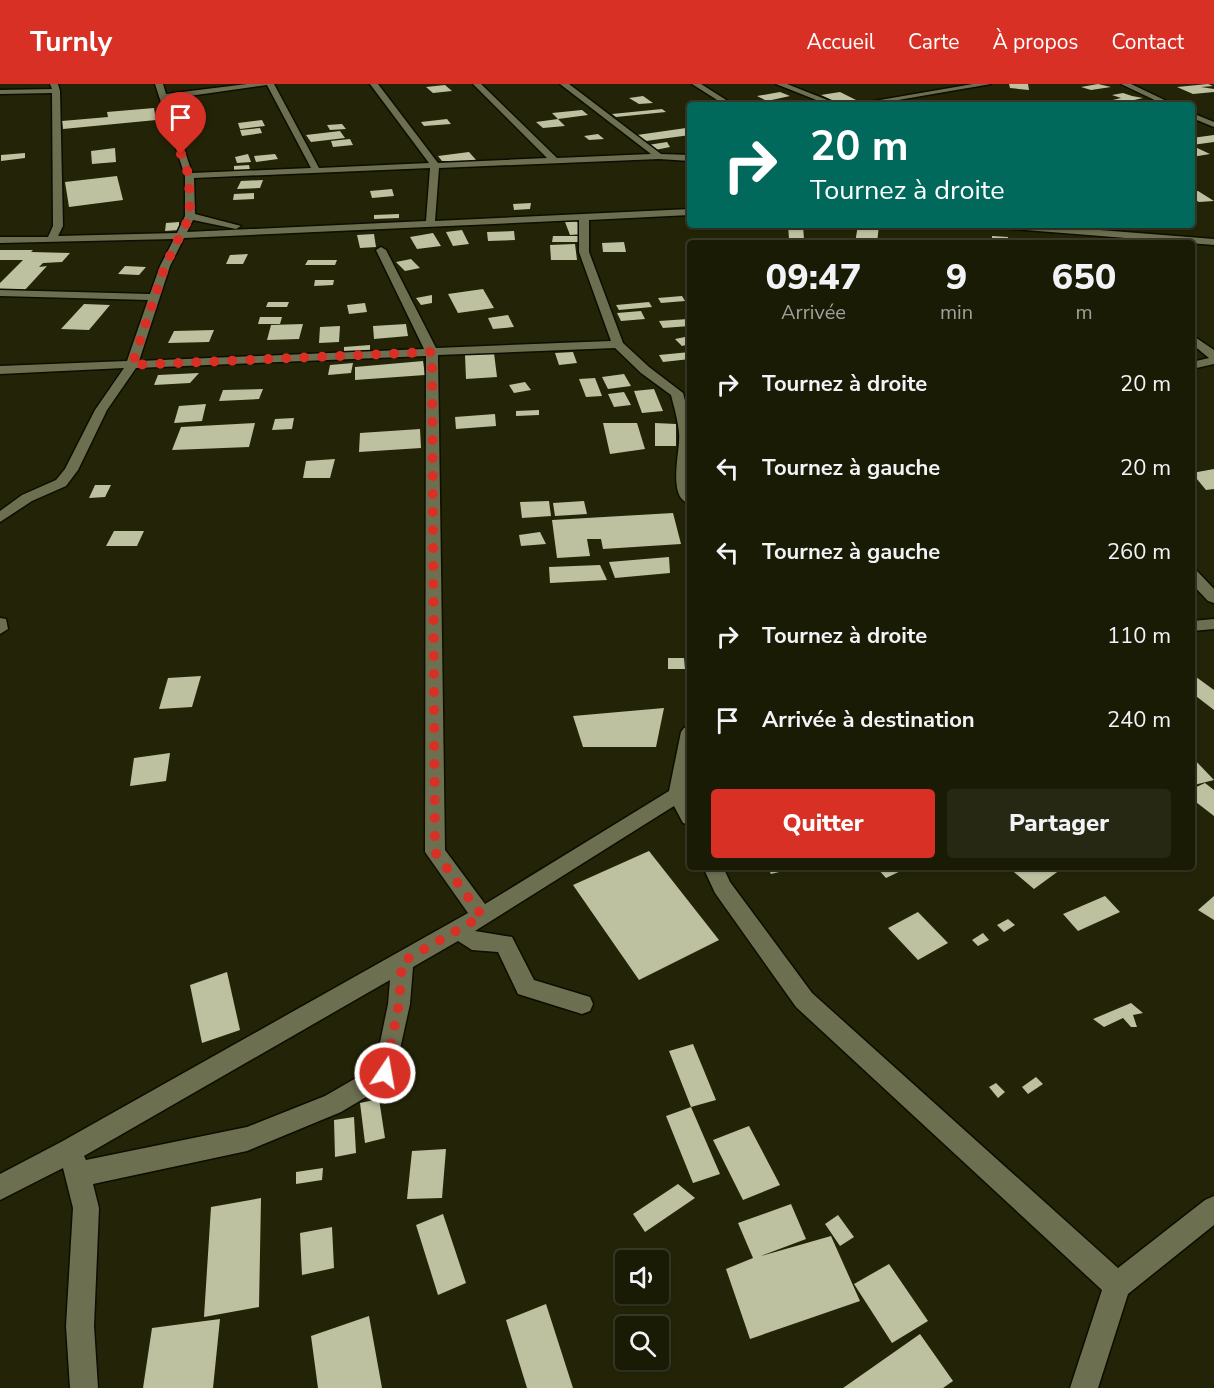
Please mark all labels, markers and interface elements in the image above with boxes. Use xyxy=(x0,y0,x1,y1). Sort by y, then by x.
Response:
text: Turnly xyxy=(30,23,112,61)
text: Accueil xyxy=(806,28,875,56)
text: Carte xyxy=(908,28,959,56)
text: À propos xyxy=(992,28,1078,56)
text: Contact xyxy=(1111,28,1184,56)
pin xyxy=(155,92,206,154)
icon: arrive xyxy=(164,101,197,134)
text: 20 m xyxy=(810,118,909,175)
icon: right xyxy=(711,126,789,204)
text: Tournez à droite xyxy=(810,172,1005,209)
text: 09:47 xyxy=(766,253,861,302)
text: 9 xyxy=(946,253,967,302)
text: 650 xyxy=(1052,253,1116,302)
text: Arrivée xyxy=(781,299,846,326)
text: min xyxy=(940,299,973,326)
text: m xyxy=(1075,299,1093,326)
icon: right xyxy=(711,368,744,401)
text: Tournez à droite xyxy=(762,369,927,399)
text: 20 m xyxy=(1120,369,1171,399)
icon: left xyxy=(711,452,744,485)
text: Tournez à gauche xyxy=(762,453,940,483)
text: 20 m xyxy=(1120,453,1171,483)
icon: left xyxy=(711,536,744,569)
text: Tournez à gauche xyxy=(762,537,940,567)
text: 260 m xyxy=(1107,537,1171,567)
icon: right xyxy=(711,620,744,653)
text: Tournez à droite xyxy=(762,621,927,651)
text: 110 m xyxy=(1107,621,1171,651)
icon: arrive xyxy=(711,704,744,737)
text: Arrivée à destination xyxy=(762,705,975,735)
text: 240 m xyxy=(1107,705,1171,735)
button: Quitter xyxy=(711,789,935,858)
button: Partager xyxy=(947,789,1171,858)
position arrow xyxy=(353,1041,417,1105)
map controls xyxy=(615,1250,669,1370)
button: sound xyxy=(615,1250,669,1304)
button: search xyxy=(615,1316,669,1370)

